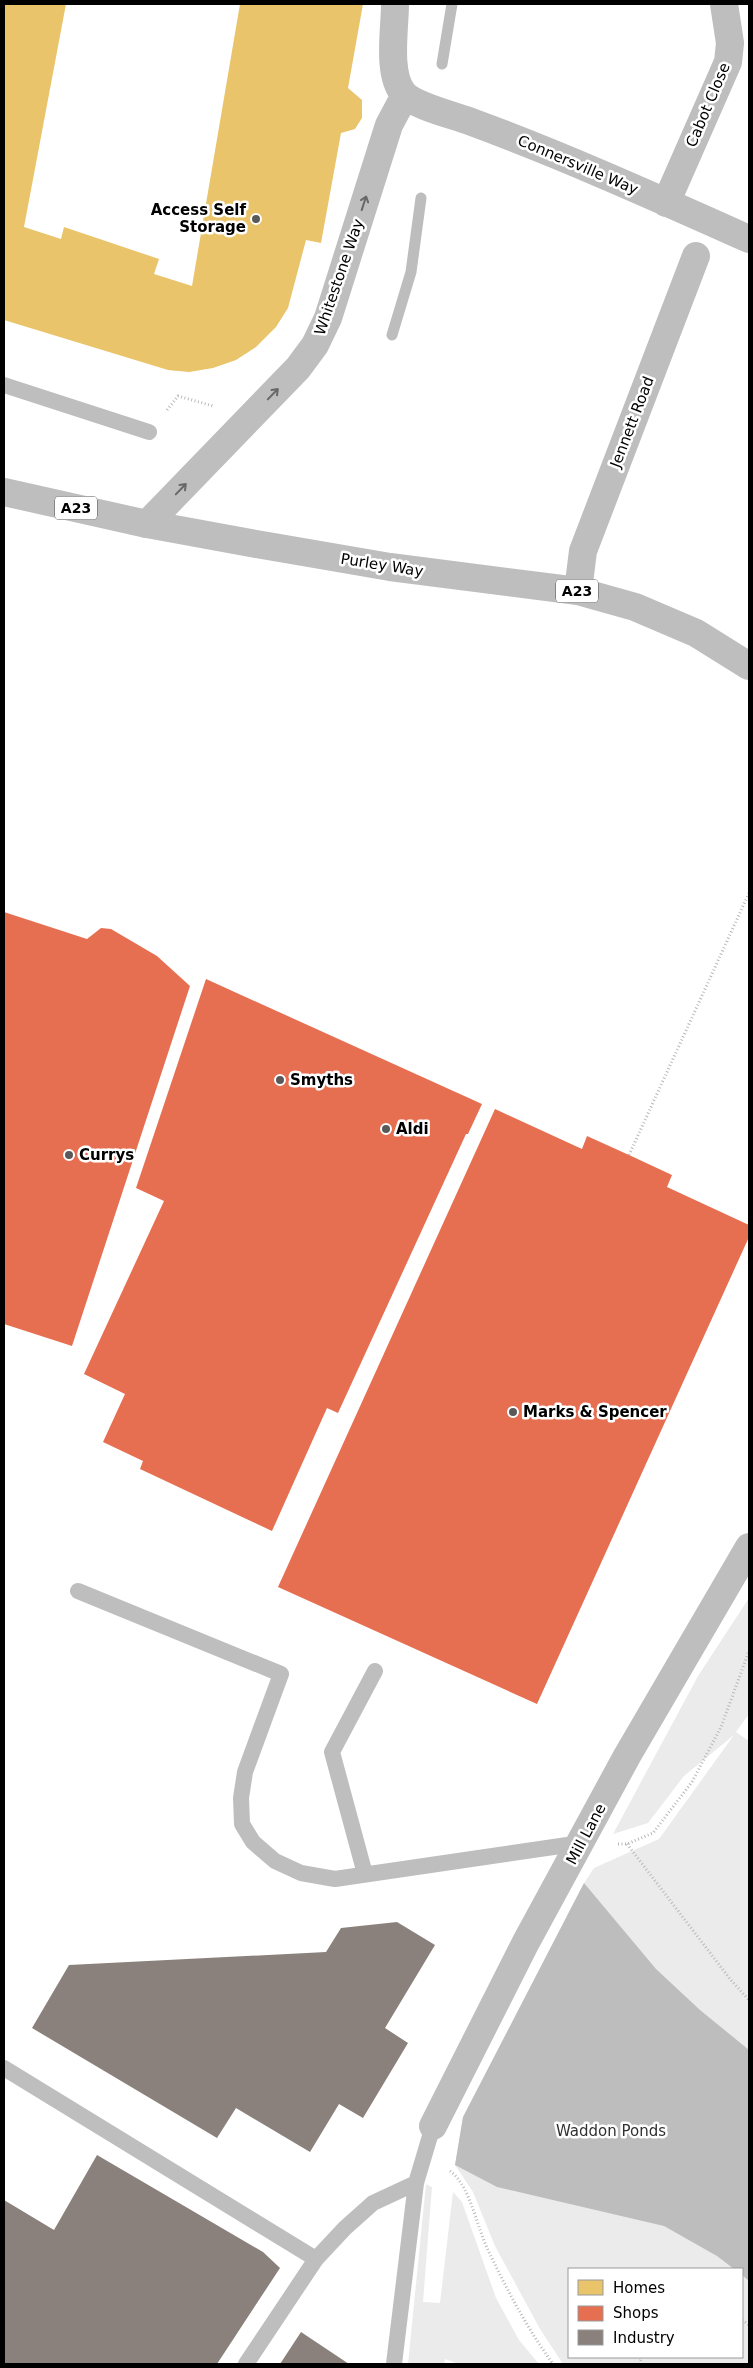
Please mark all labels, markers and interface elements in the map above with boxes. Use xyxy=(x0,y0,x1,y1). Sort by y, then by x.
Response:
street label: Cabot Close xyxy=(682,60,734,150)
street label: Connersville Way xyxy=(515,131,641,199)
one-way arrow xyxy=(360,196,369,211)
place label: Access Self Storage xyxy=(151,201,246,236)
marker: Access Self Storage xyxy=(250,213,262,225)
street label: Whitestone Way xyxy=(311,216,367,338)
street label: Jennett Road xyxy=(606,374,658,471)
one-way arrow xyxy=(267,388,279,400)
one-way arrow xyxy=(175,483,187,495)
road number: A23 xyxy=(55,496,97,520)
street label: Purley Way xyxy=(339,550,425,580)
road number: A23 xyxy=(556,580,598,602)
place label: Smyths xyxy=(290,1071,353,1089)
marker: Smyths xyxy=(274,1074,286,1086)
place label: Aldi xyxy=(396,1120,429,1138)
marker: Aldi xyxy=(380,1123,392,1135)
place label: Currys xyxy=(79,1146,134,1164)
marker: Currys xyxy=(63,1149,75,1161)
place label: Marks & Spencer xyxy=(523,1403,667,1421)
marker: Marks & Spencer xyxy=(507,1406,519,1418)
street label: Mill Lane xyxy=(562,1800,610,1868)
park label: Waddon Ponds xyxy=(556,2122,666,2140)
legend xyxy=(568,2268,743,2358)
text: Homes xyxy=(613,2279,665,2297)
text: Shops xyxy=(613,2304,659,2322)
text: Industry xyxy=(613,2329,675,2347)

